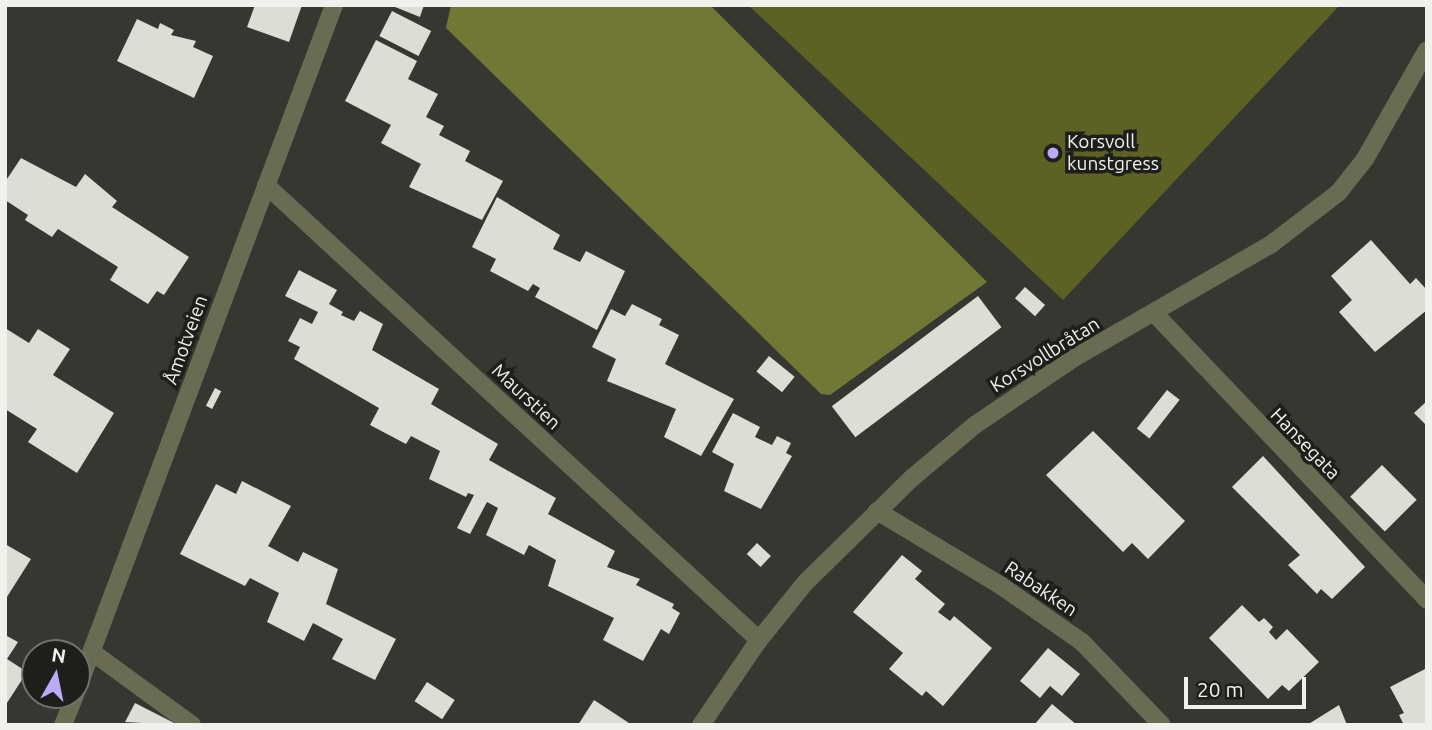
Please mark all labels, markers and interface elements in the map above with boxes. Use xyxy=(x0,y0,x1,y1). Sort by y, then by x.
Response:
place label: Korsvoll kunstgress xyxy=(1067,131,1159,175)
marker: Korsvoll kunstgress xyxy=(1045,145,1061,161)
street label: Åmotveien xyxy=(159,292,213,388)
street label: Korsvollbråtan xyxy=(986,312,1104,398)
street label: Maurstien xyxy=(487,359,565,435)
street label: Hansegata xyxy=(1265,404,1345,484)
street label: Rabakken xyxy=(1000,556,1082,622)
north arrow xyxy=(21,639,91,709)
text: N xyxy=(50,643,68,667)
scale bar xyxy=(1187,664,1310,708)
text: 20 m xyxy=(1197,677,1244,701)

